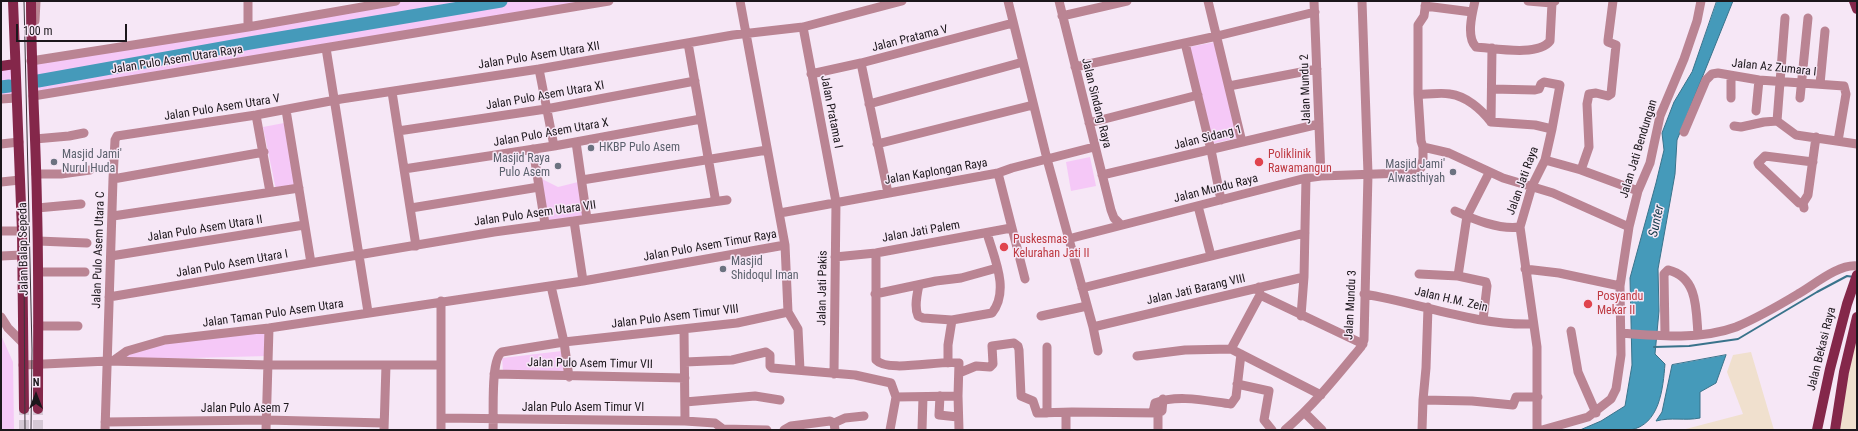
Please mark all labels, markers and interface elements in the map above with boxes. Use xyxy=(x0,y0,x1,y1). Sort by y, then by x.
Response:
scale bar xyxy=(18,16,129,42)
street label: Jalan Pratama V xyxy=(870,23,950,55)
text: 100 m xyxy=(23,24,53,38)
street label: Jalan Pulo Asem Utara XII xyxy=(477,39,601,73)
street label: Jalan Pulo Asem Utara Raya xyxy=(110,42,244,78)
street label: Jalan Mundu 2 xyxy=(1298,54,1314,124)
street label: Jalan Sindang Raya xyxy=(1078,56,1114,150)
street label: Jalan Az Zumara I xyxy=(1731,56,1817,80)
street label: Jalan Pratama I xyxy=(817,74,845,150)
street label: Jalan Pulo Asem Utara XI xyxy=(485,78,605,114)
street label: Jalan Pulo Asem Utara V xyxy=(163,92,281,124)
street label: Jalan Jati Bendungan xyxy=(1617,98,1661,200)
street label: Jalan Pulo Asem Utara X xyxy=(492,116,610,150)
street label: Jalan Sidang 1 xyxy=(1172,123,1244,153)
place label: HKBP Pulo Asem xyxy=(599,141,680,155)
marker: HKBP Pulo Asem xyxy=(586,143,596,153)
street label: Jalan Jati Raya xyxy=(1504,145,1542,217)
place label: Masjid Jami' Nurul Huda xyxy=(62,148,122,176)
place label: Poliklinik Rawamangun xyxy=(1268,148,1332,176)
place label: Masjid Raya Pulo Asem xyxy=(493,152,550,180)
street label: Jalan Kaplongan Raya xyxy=(883,156,989,188)
marker: Poliklinik Rawamangun xyxy=(1253,156,1265,168)
marker: Masjid Jami' Nurul Huda xyxy=(49,157,59,167)
place label: Masjid Jami' Alwasthiyah xyxy=(1385,158,1445,186)
marker: Masjid Raya Pulo Asem xyxy=(553,161,563,171)
marker: Masjid Jami' Alwasthiyah xyxy=(1448,167,1458,177)
street label: Jalan Mundu Raya xyxy=(1172,172,1260,206)
street label: Jalan Pulo Asem Utara C xyxy=(90,191,108,309)
street label: Jalan Pulo Asem Utara VII xyxy=(473,198,597,230)
street label: Jalan Balap Sepeda xyxy=(16,202,32,296)
water label: Sunter xyxy=(1646,204,1668,238)
street label: Jalan Pulo Asem Utara II xyxy=(146,213,264,245)
street label: Jalan Jati Palem xyxy=(881,218,961,246)
street label: Jalan Pulo Asem Timur Raya xyxy=(642,227,778,265)
place label: Puskesmas Kelurahan Jati II xyxy=(1013,233,1089,261)
marker: Puskesmas Kelurahan Jati II xyxy=(998,241,1010,253)
street label: Jalan Pulo Asem Utara I xyxy=(175,247,289,281)
street label: Jalan Jati Pakis xyxy=(815,250,831,326)
place label: Masjid Shidoqul Iman xyxy=(731,255,799,283)
marker: Masjid Shidoqul Iman xyxy=(718,264,728,274)
street label: Jalan Mundu 3 xyxy=(1342,270,1360,340)
street label: Jalan Jati Barang VIII xyxy=(1145,272,1247,308)
street label: Jalan H.M. Zein xyxy=(1413,285,1489,315)
place label: Posyandu Mekar II xyxy=(1597,290,1643,318)
street label: Jalan Taman Pulo Asem Utara xyxy=(202,297,344,331)
marker: Posyandu Mekar II xyxy=(1582,298,1594,310)
street label: Jalan Pulo Asem Timur VIII xyxy=(610,302,740,332)
street label: Jalan Bekasi Raya xyxy=(1805,306,1839,392)
street label: Jalan Pulo Asem Timur VII xyxy=(527,356,653,372)
north arrow xyxy=(16,375,56,415)
text: N xyxy=(33,376,39,389)
street label: Jalan Pulo Asem Timur VI xyxy=(522,401,644,415)
street label: Jalan Pulo Asem 7 xyxy=(201,402,289,416)

